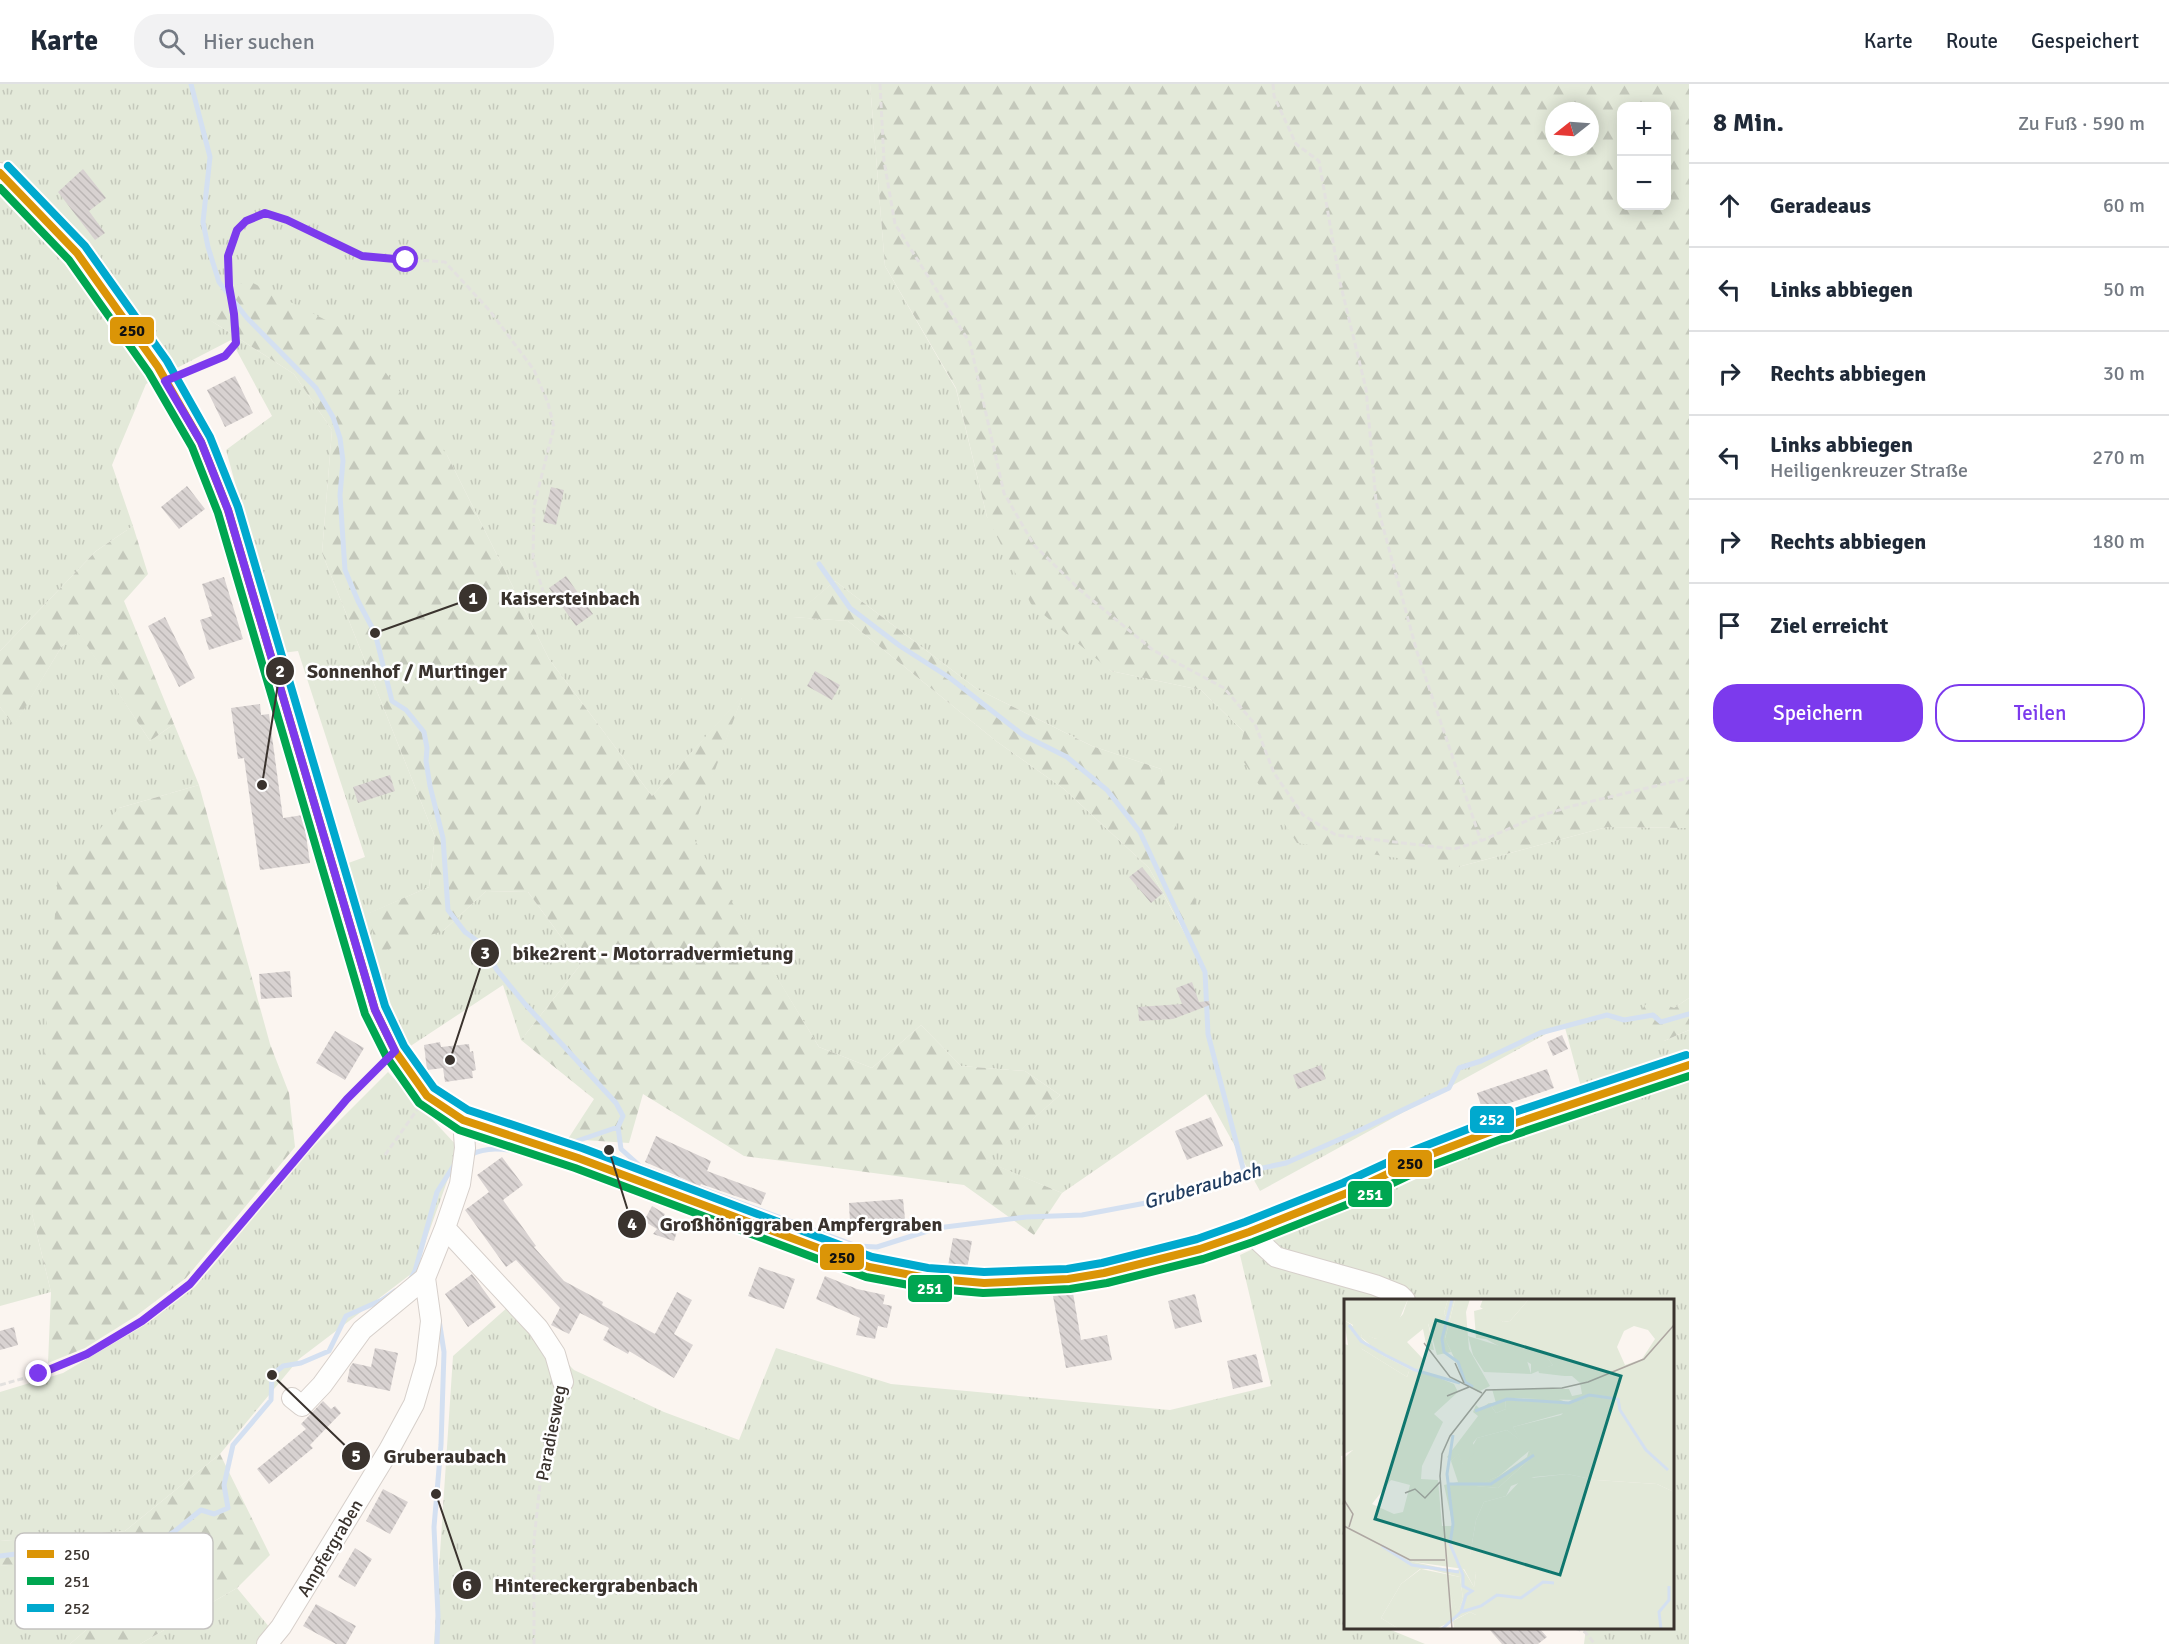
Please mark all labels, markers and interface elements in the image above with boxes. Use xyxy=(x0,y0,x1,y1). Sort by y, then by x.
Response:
search box xyxy=(134,14,554,68)
text: Karte xyxy=(30,24,98,58)
icon: search xyxy=(155,25,188,58)
text: Hier suchen xyxy=(203,28,315,55)
text: Karte xyxy=(1864,28,1913,54)
text: Route xyxy=(1946,28,1998,54)
text: Gespeichert xyxy=(2031,28,2139,54)
north arrow xyxy=(1545,102,1599,156)
map controls xyxy=(1617,102,1671,210)
button: + xyxy=(1617,102,1671,156)
text: 8 Min. xyxy=(1713,107,1784,139)
text: Zu Fuß · 590 m xyxy=(2018,111,2145,136)
button: − xyxy=(1617,156,1671,210)
icon: ahead xyxy=(1713,189,1746,222)
text: Geradeaus xyxy=(1770,192,1871,219)
text: 60 m xyxy=(2103,193,2145,218)
route start xyxy=(392,246,418,272)
icon: left xyxy=(1713,273,1746,306)
text: Links abbiegen xyxy=(1770,276,1913,303)
text: 50 m xyxy=(2103,277,2145,302)
line badge: 250 xyxy=(109,316,155,345)
text: 250 xyxy=(119,321,145,341)
icon: right xyxy=(1713,357,1746,390)
text: Rechts abbiegen xyxy=(1770,360,1926,387)
text: 30 m xyxy=(2103,361,2145,386)
text: Links abbiegen xyxy=(1770,431,1913,458)
icon: left xyxy=(1713,441,1746,474)
text: 270 m xyxy=(2092,445,2145,470)
text: Heiligenkreuzer Straße xyxy=(1770,458,1968,483)
icon: right xyxy=(1713,525,1746,558)
text: Rechts abbiegen xyxy=(1770,528,1926,555)
text: 180 m xyxy=(2092,529,2145,554)
callout: Kaisersteinbach xyxy=(458,579,652,617)
text: Kaisersteinbach xyxy=(500,586,640,611)
text: 1 xyxy=(468,587,478,609)
icon: arrive xyxy=(1713,609,1746,642)
text: Ziel erreicht xyxy=(1770,612,1888,639)
callout: Sonnenhof / Murtinger xyxy=(265,652,519,690)
text: Sonnenhof / Murtinger xyxy=(307,659,507,684)
text: 2 xyxy=(275,660,285,682)
button: Speichern xyxy=(1713,684,1923,742)
button: Teilen xyxy=(1935,684,2145,742)
callout: bike2rent - Motorradvermietung xyxy=(470,934,805,972)
text: bike2rent - Motorradvermietung xyxy=(513,941,794,966)
text: 3 xyxy=(480,942,490,964)
line badge: 252 xyxy=(1469,1105,1515,1134)
text: 252 xyxy=(1479,1110,1505,1130)
line badge: 250 xyxy=(1387,1149,1433,1178)
text: 250 xyxy=(1397,1154,1423,1174)
water label: Gruberaubach xyxy=(1140,1157,1265,1215)
line badge: 251 xyxy=(1347,1180,1393,1208)
text: 251 xyxy=(1357,1185,1383,1205)
callout: Großhöniggraben Ampfergraben xyxy=(617,1205,954,1243)
text: Großhöniggraben Ampfergraben xyxy=(660,1212,942,1237)
text: 4 xyxy=(627,1213,637,1235)
line badge: 250 xyxy=(819,1243,865,1271)
text: 250 xyxy=(829,1248,855,1268)
line badge: 251 xyxy=(907,1274,953,1303)
text: 251 xyxy=(917,1279,943,1299)
inset map xyxy=(1344,1299,1674,1629)
route end xyxy=(25,1360,51,1386)
street label: Paradiesweg xyxy=(531,1383,571,1483)
callout: Gruberaubach xyxy=(341,1437,518,1475)
text: Gruberaubach xyxy=(384,1444,507,1469)
text: 5 xyxy=(351,1445,361,1467)
street label: Ampfergraben xyxy=(292,1495,368,1601)
legend xyxy=(15,1533,213,1629)
text: 250 xyxy=(64,1545,90,1565)
callout: Hintereckergrabenbach xyxy=(452,1566,710,1604)
text: 251 xyxy=(64,1572,90,1592)
text: Hintereckergrabenbach xyxy=(494,1573,698,1598)
text: 6 xyxy=(462,1574,472,1596)
text: 252 xyxy=(64,1599,90,1619)

